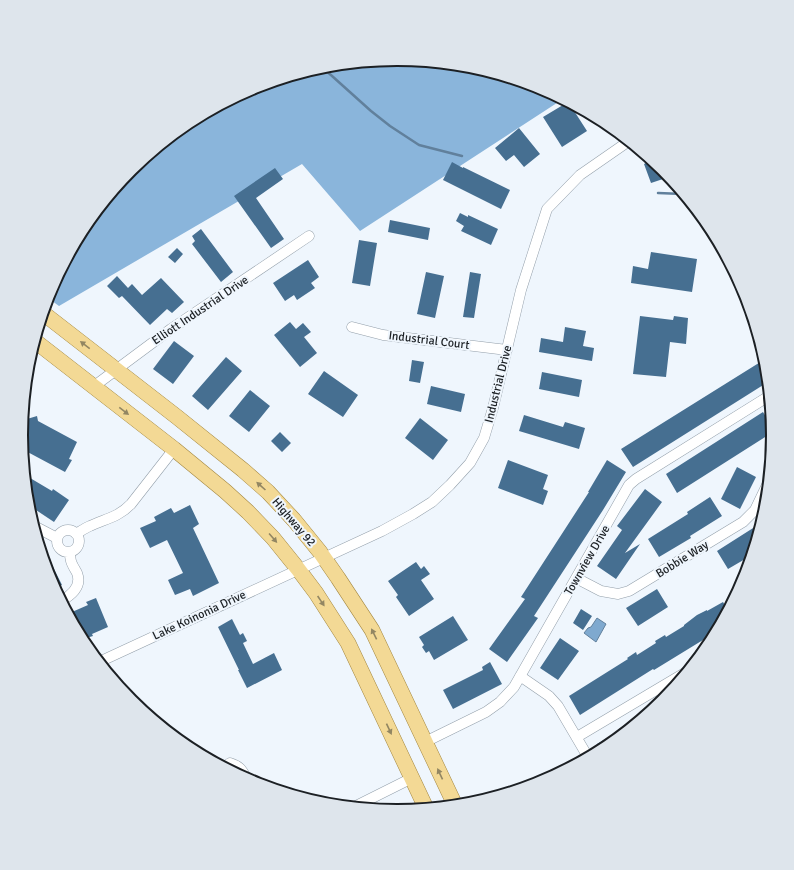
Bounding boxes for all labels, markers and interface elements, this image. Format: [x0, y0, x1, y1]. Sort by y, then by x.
street label: Elliott Industrial Drive [149, 272, 252, 348]
street label: Industrial Court [388, 328, 470, 353]
one-way arrow [79, 341, 90, 350]
street label: Industrial Drive [482, 344, 515, 424]
one-way arrow [118, 406, 129, 415]
one-way arrow [256, 482, 265, 491]
street label: Highway 92 [268, 495, 319, 550]
street label: Townview Drive [561, 522, 614, 598]
one-way arrow [268, 533, 277, 543]
street label: Bobbie Way [653, 537, 712, 582]
street label: Lake Koinonia Drive [150, 587, 248, 644]
one-way arrow [317, 596, 325, 606]
one-way arrow [371, 629, 377, 640]
one-way arrow [386, 724, 392, 735]
one-way arrow [437, 768, 443, 779]

